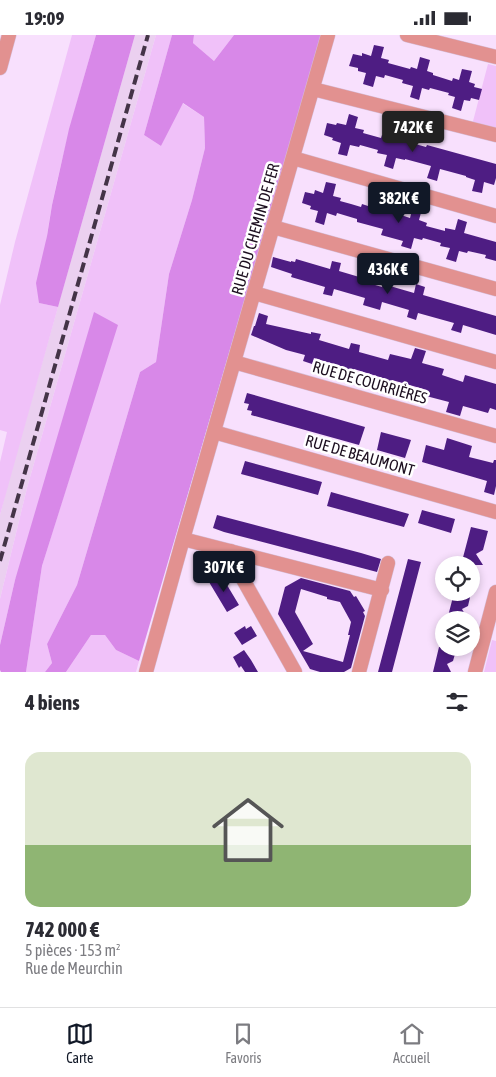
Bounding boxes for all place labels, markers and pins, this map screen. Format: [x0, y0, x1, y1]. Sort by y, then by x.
pin: 742K € [372, 111, 454, 153]
pin: 382K € [358, 181, 440, 224]
pin: 436K € [347, 253, 429, 295]
pin: 307K € [183, 551, 265, 593]

